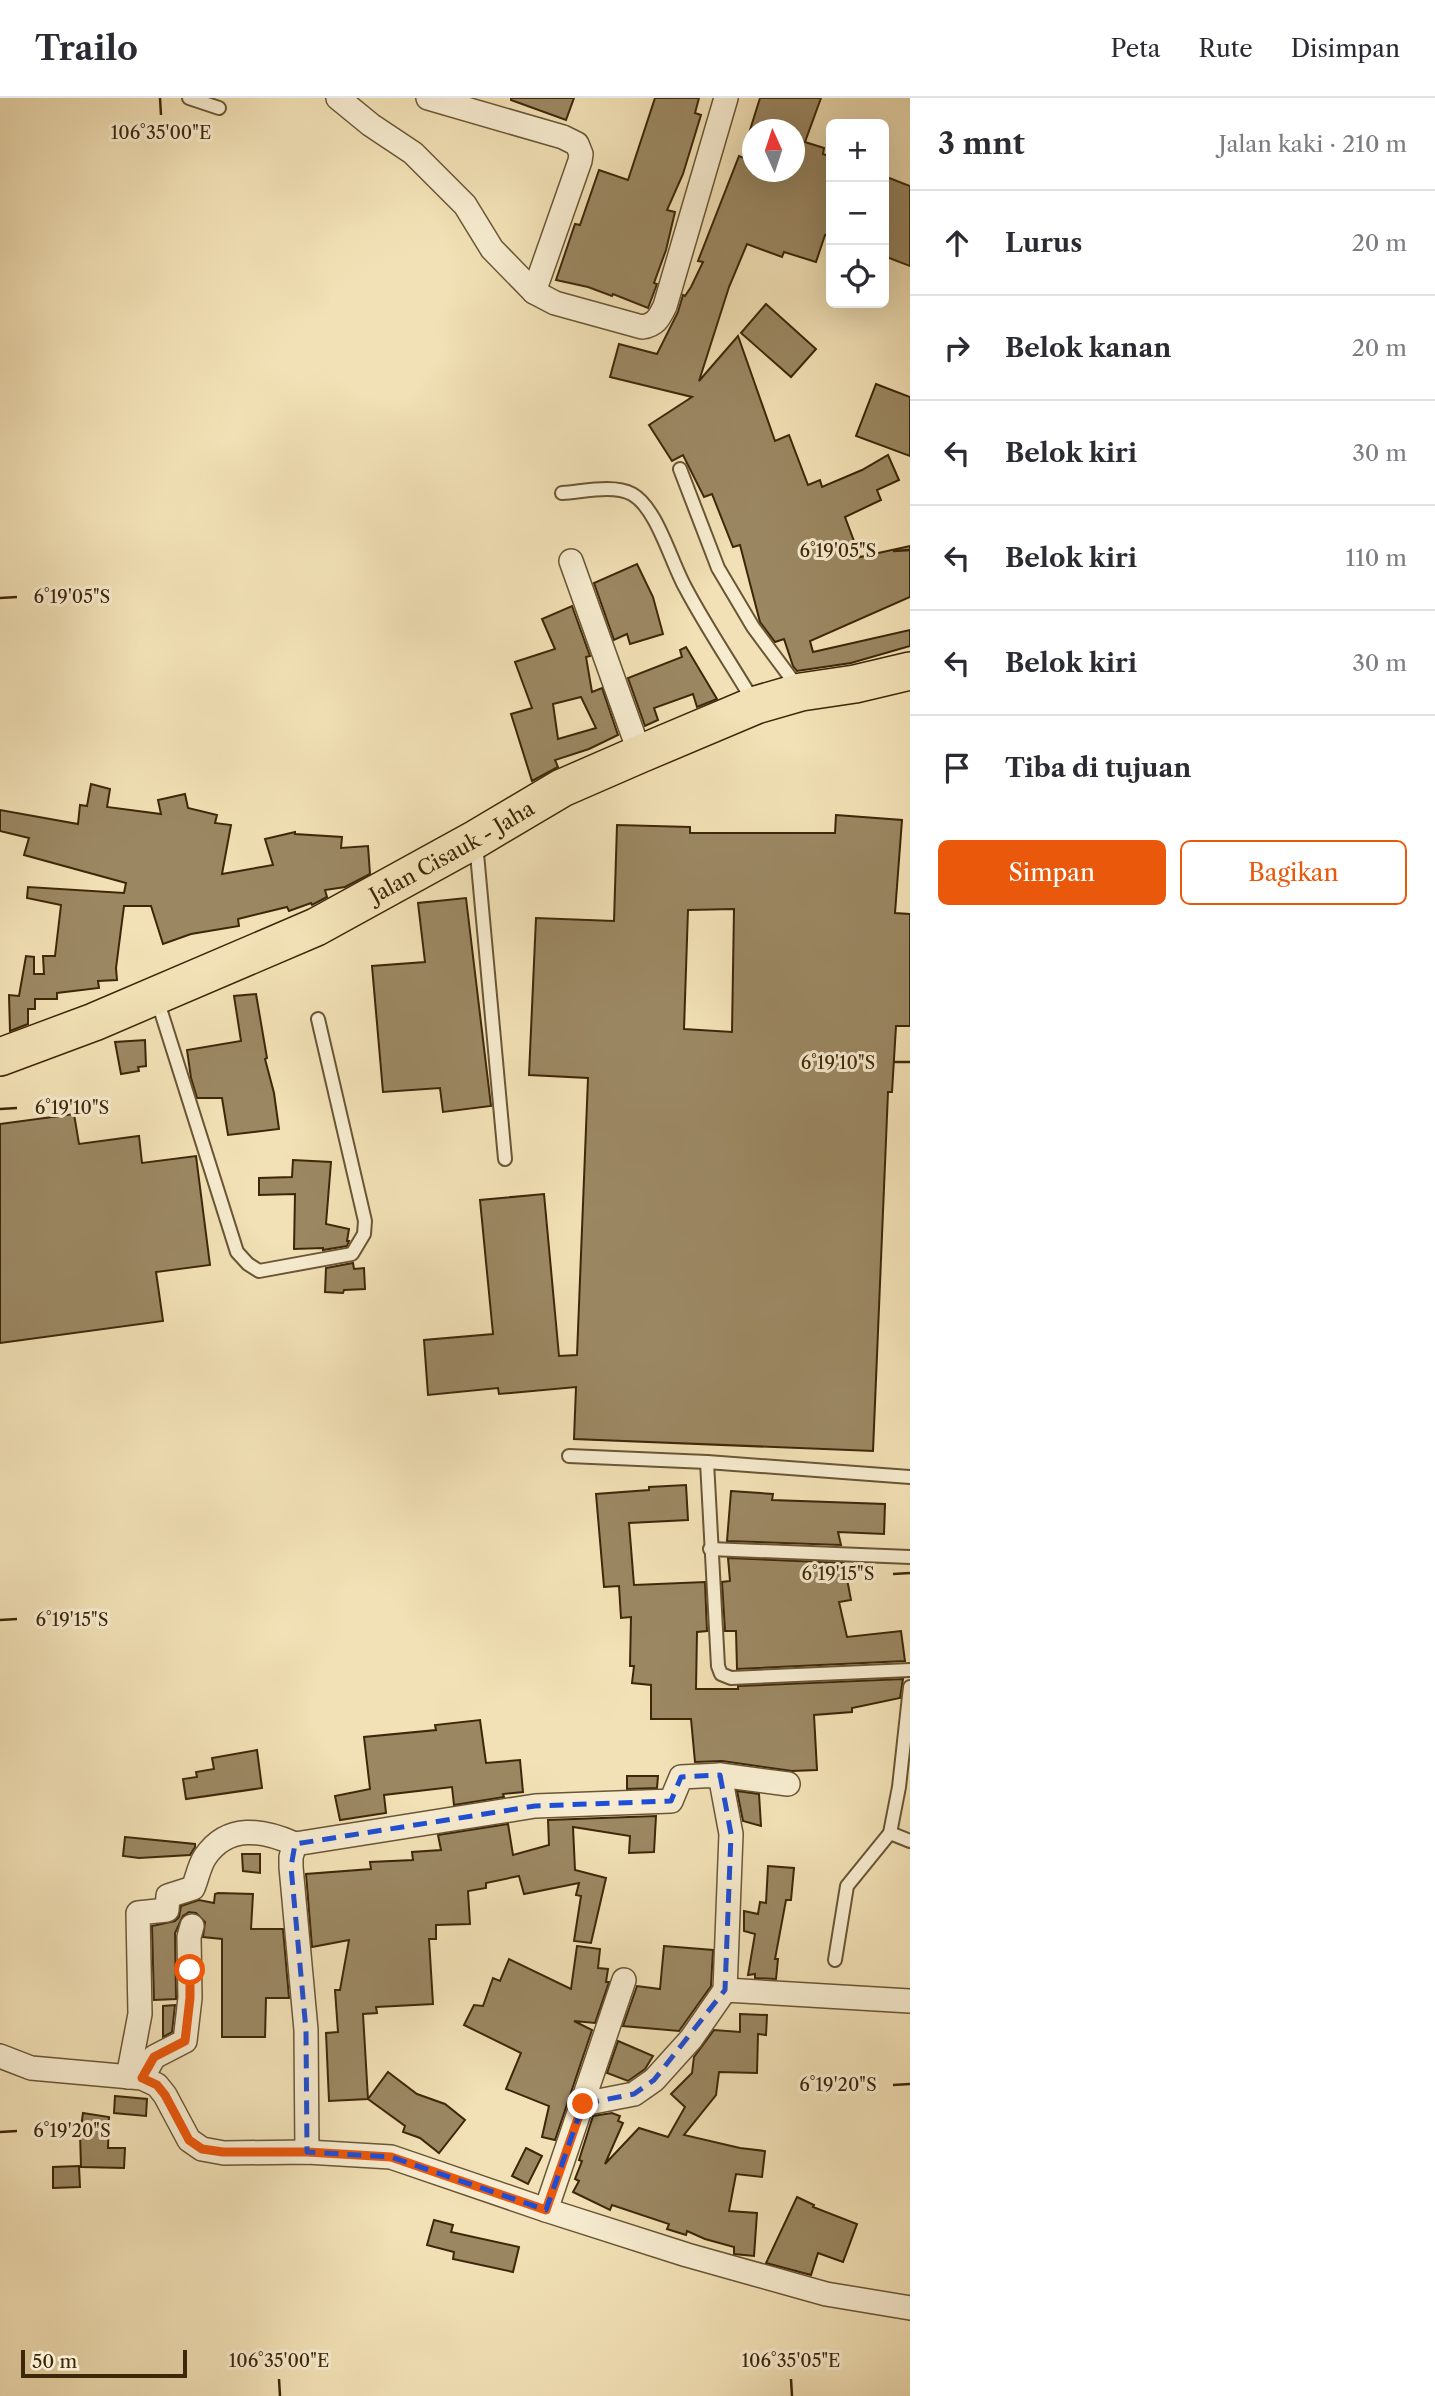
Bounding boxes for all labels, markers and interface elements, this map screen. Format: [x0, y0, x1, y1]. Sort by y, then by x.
text: Trailo [35, 28, 138, 69]
text: Peta [1111, 34, 1160, 63]
text: Rute [1198, 34, 1253, 63]
text: Disimpan [1291, 34, 1400, 63]
north arrow [742, 119, 805, 182]
map controls [826, 119, 889, 308]
button: + [826, 119, 889, 182]
text: 106°35'00"E [111, 122, 211, 144]
text: 3 mnt [938, 125, 1025, 162]
text: Jalan kaki · 210 m [1219, 130, 1407, 158]
button: − [826, 182, 889, 245]
icon: ahead [938, 224, 976, 262]
text: Lurus [1005, 227, 1082, 259]
text: 20 m [1352, 229, 1407, 257]
button: locate [826, 245, 889, 308]
icon: right [938, 329, 976, 367]
text: Belok kanan [1005, 332, 1171, 364]
text: 20 m [1352, 334, 1407, 362]
icon: left [938, 434, 976, 472]
text: Belok kiri [1005, 437, 1137, 469]
text: 30 m [1352, 439, 1407, 467]
icon: left [938, 539, 976, 577]
text: 6°19'05"S [800, 540, 876, 562]
text: Belok kiri [1005, 542, 1137, 574]
text: 110 m [1346, 544, 1407, 572]
text: 6°19'05"S [34, 586, 110, 608]
icon: left [938, 644, 976, 682]
text: Belok kiri [1005, 647, 1137, 679]
text: 30 m [1352, 649, 1407, 677]
icon: arrive [938, 749, 976, 787]
text: Tiba di tujuan [1005, 752, 1191, 784]
street label: Jalan Cisauk - Jaha [362, 795, 539, 909]
button: Simpan [938, 840, 1166, 905]
button: Bagikan [1180, 840, 1407, 905]
text: 6°19'10"S [801, 1052, 875, 1074]
text: 6°19'10"S [35, 1097, 109, 1119]
text: 6°19'15"S [802, 1563, 874, 1585]
text: 6°19'15"S [36, 1609, 108, 1631]
route start [174, 1954, 205, 1985]
text: 6°19'20"S [799, 2074, 877, 2096]
route end [567, 2088, 598, 2119]
text: 6°19'20"S [33, 2120, 111, 2142]
scale bar [21, 2347, 187, 2379]
text: 50 m [32, 2350, 77, 2373]
text: 106°35'00"E [229, 2350, 329, 2372]
text: 106°35'05"E [742, 2350, 840, 2372]

